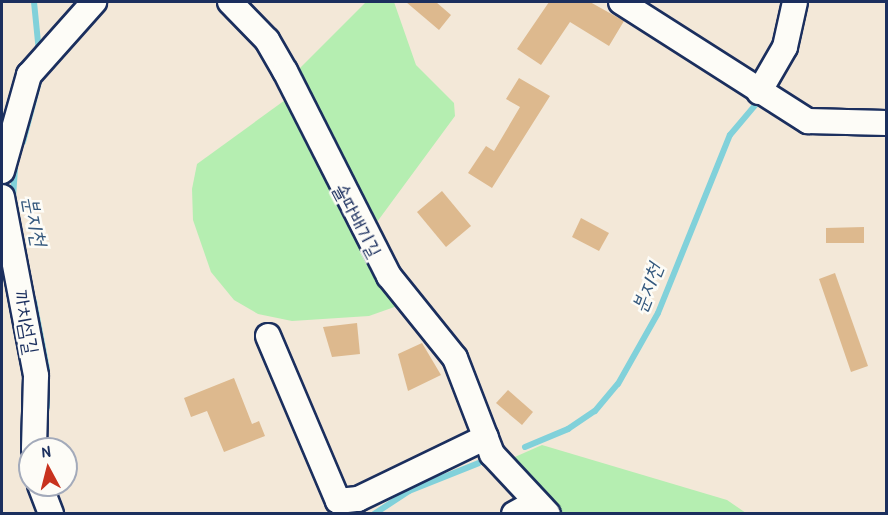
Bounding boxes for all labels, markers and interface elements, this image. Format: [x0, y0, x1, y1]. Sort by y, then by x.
street label: 솔따배기길 [329, 179, 387, 261]
water label: 분지천 [18, 194, 52, 248]
water label: 분지천 [626, 260, 668, 316]
street label: 까치섬길 [10, 288, 44, 356]
north arrow [18, 437, 78, 497]
text: N [40, 440, 52, 463]

